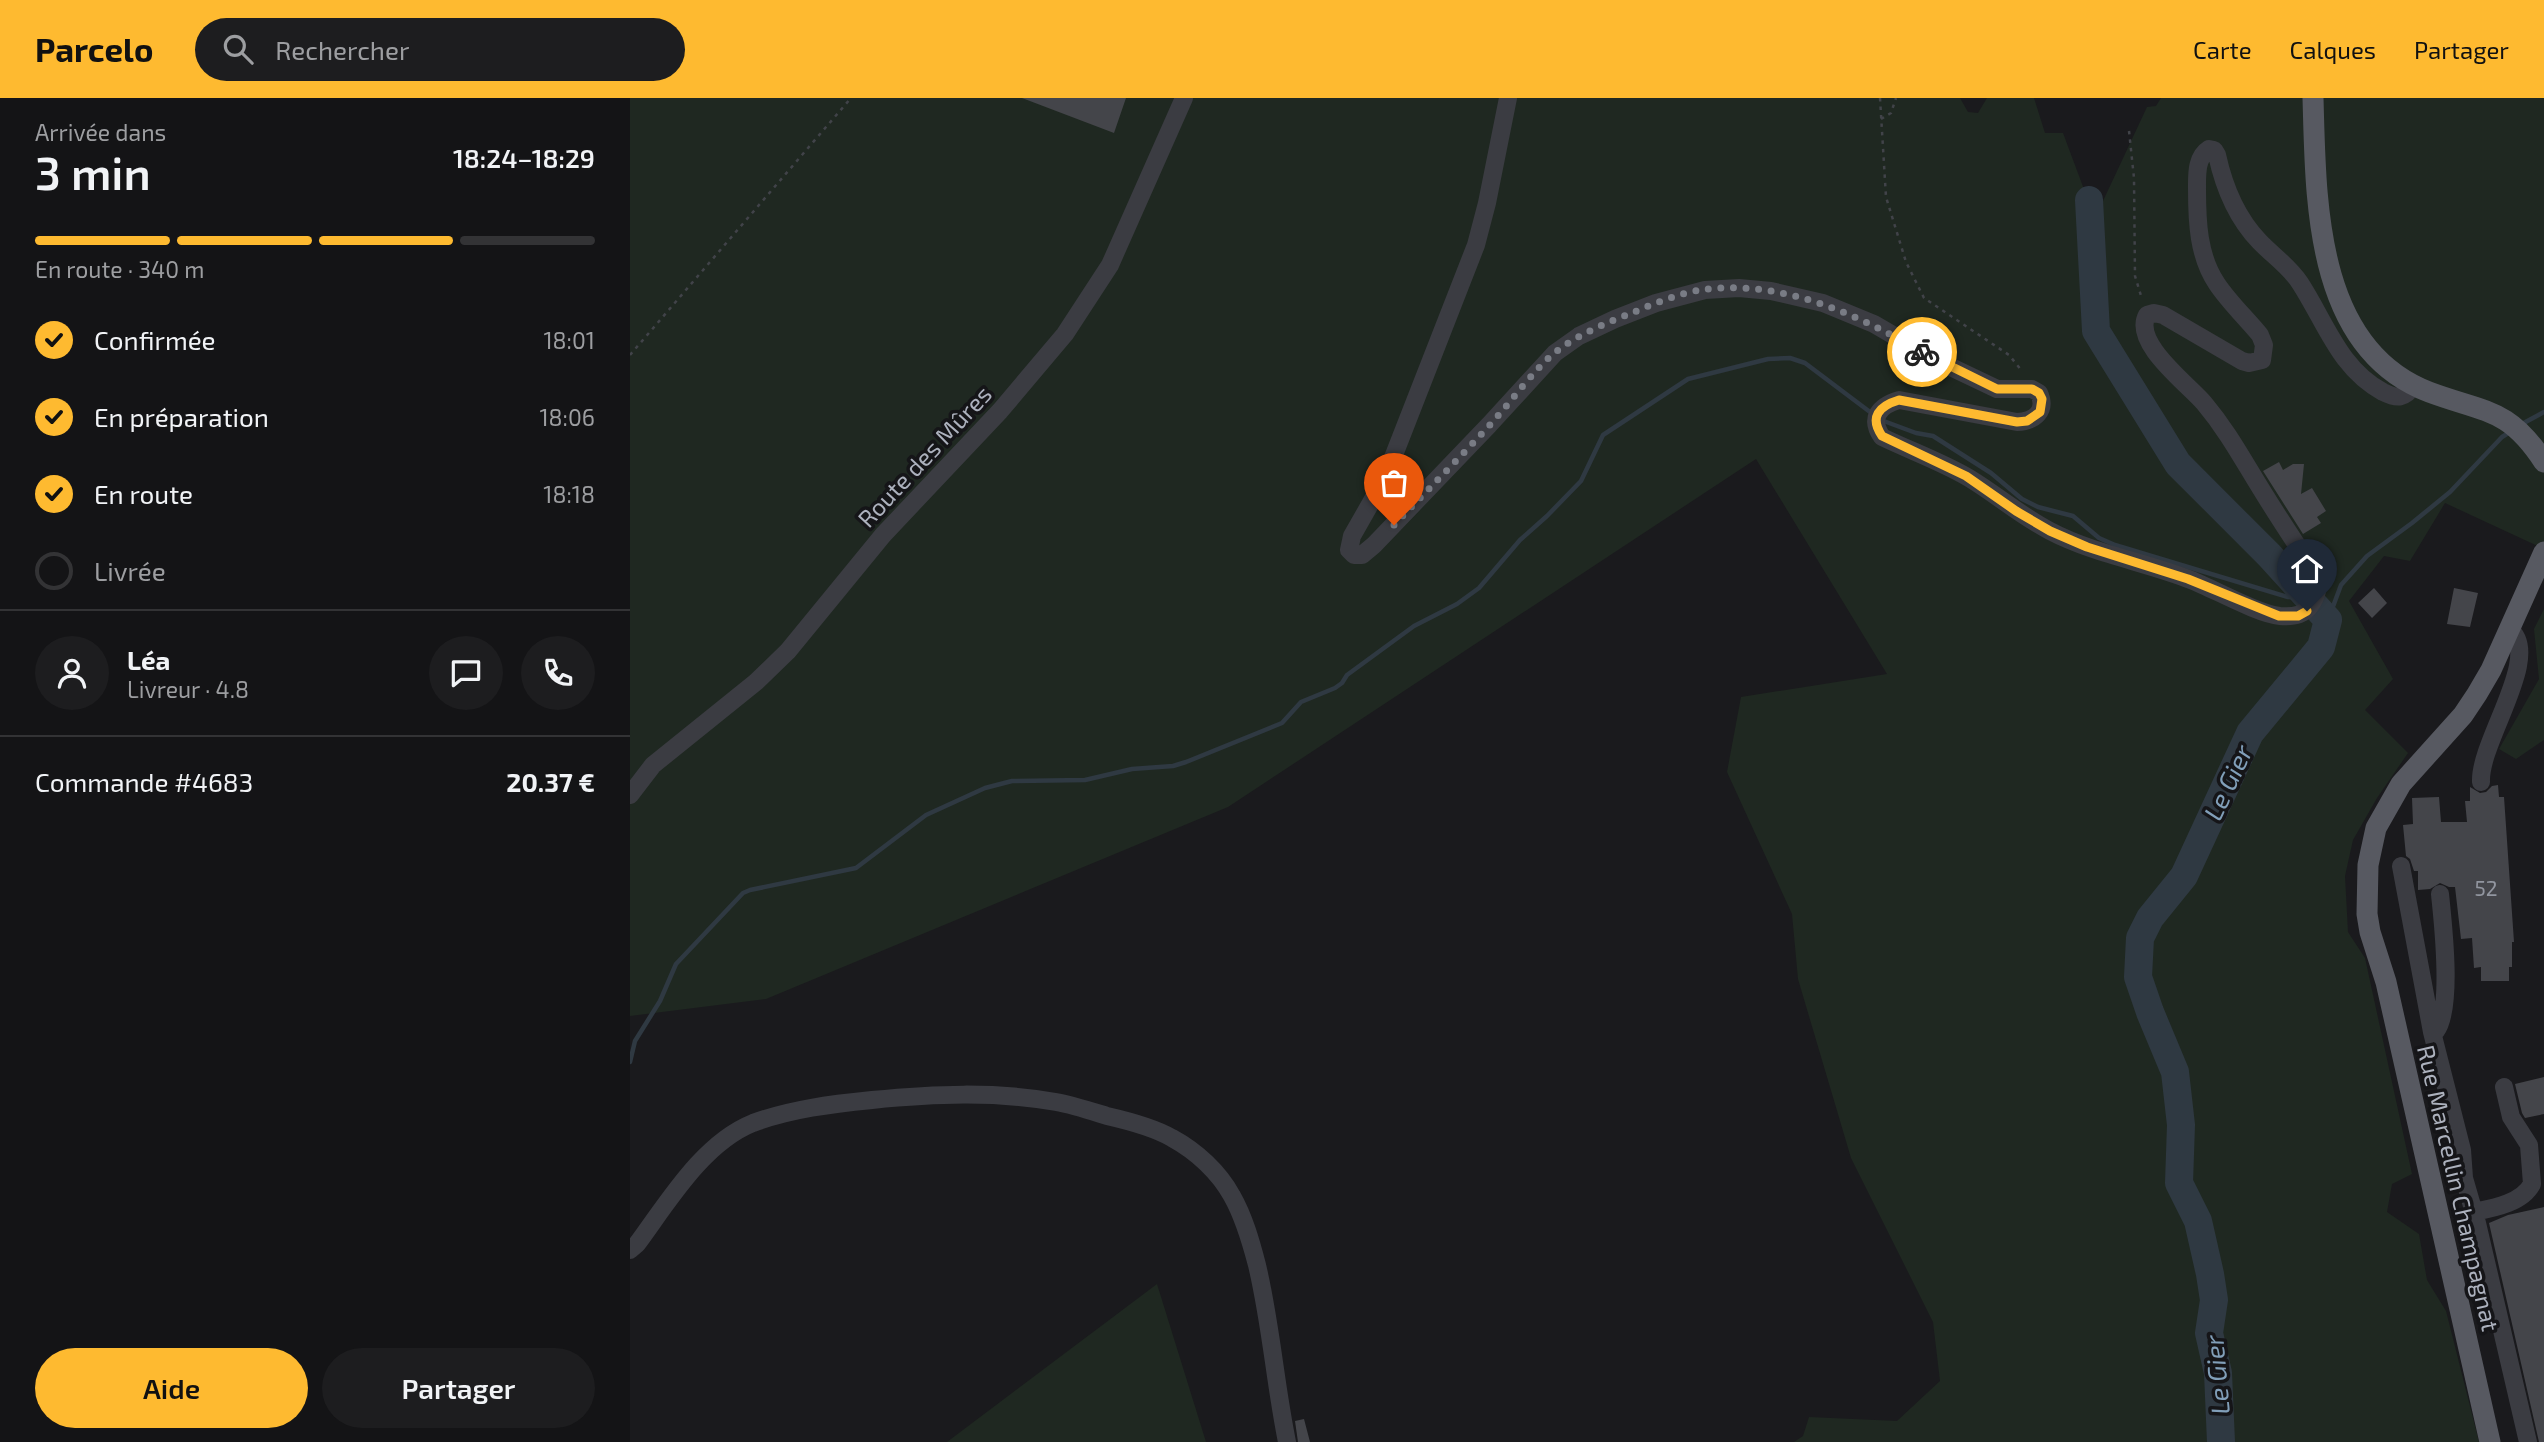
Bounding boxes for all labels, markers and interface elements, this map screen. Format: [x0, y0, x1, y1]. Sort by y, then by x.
search box [195, 18, 685, 81]
text: Parcelo [35, 29, 153, 69]
icon: search [219, 30, 257, 68]
text: Rechercher [275, 34, 409, 65]
text: Carte [2193, 35, 2252, 64]
text: Calques [2290, 35, 2376, 64]
text: Partager [2414, 35, 2509, 64]
text: Arrivée dans [35, 118, 166, 146]
text: 18:24–18:29 [453, 142, 595, 173]
text: 3 min [35, 144, 151, 199]
text: En route · 340 m [35, 255, 204, 283]
courier [1887, 317, 1957, 387]
icon: check [35, 321, 73, 359]
text: Confirmée [94, 324, 216, 355]
text: 18:01 [543, 326, 595, 354]
icon: bike [1903, 333, 1941, 371]
street label: Route des Mûres [851, 379, 997, 533]
icon: check [35, 398, 73, 436]
text: En préparation [94, 401, 269, 432]
text: 18:06 [539, 403, 595, 431]
pin [1364, 453, 1424, 525]
icon: bag [1375, 464, 1413, 502]
icon: check [35, 475, 73, 513]
text: En route [94, 478, 193, 509]
text: 18:18 [543, 480, 595, 508]
pin [2277, 539, 2337, 611]
icon: home [2288, 550, 2326, 588]
text: Livrée [94, 555, 166, 586]
button: person [35, 636, 109, 710]
button: chat [429, 636, 503, 710]
button: phone [521, 636, 595, 710]
text: Léa [127, 644, 170, 675]
text: Livreur · 4.8 [127, 675, 249, 703]
water label: Le Gier [2196, 739, 2258, 825]
text: Commande #4683 [35, 766, 253, 797]
text: 20.37 € [506, 766, 595, 797]
house number: 52 [2474, 875, 2498, 900]
street label: Rue Marcellin Champagnat [2412, 1042, 2506, 1334]
water label: Le Gier [2197, 1333, 2235, 1416]
button: Aide [35, 1348, 308, 1428]
button: Partager [322, 1348, 595, 1428]

